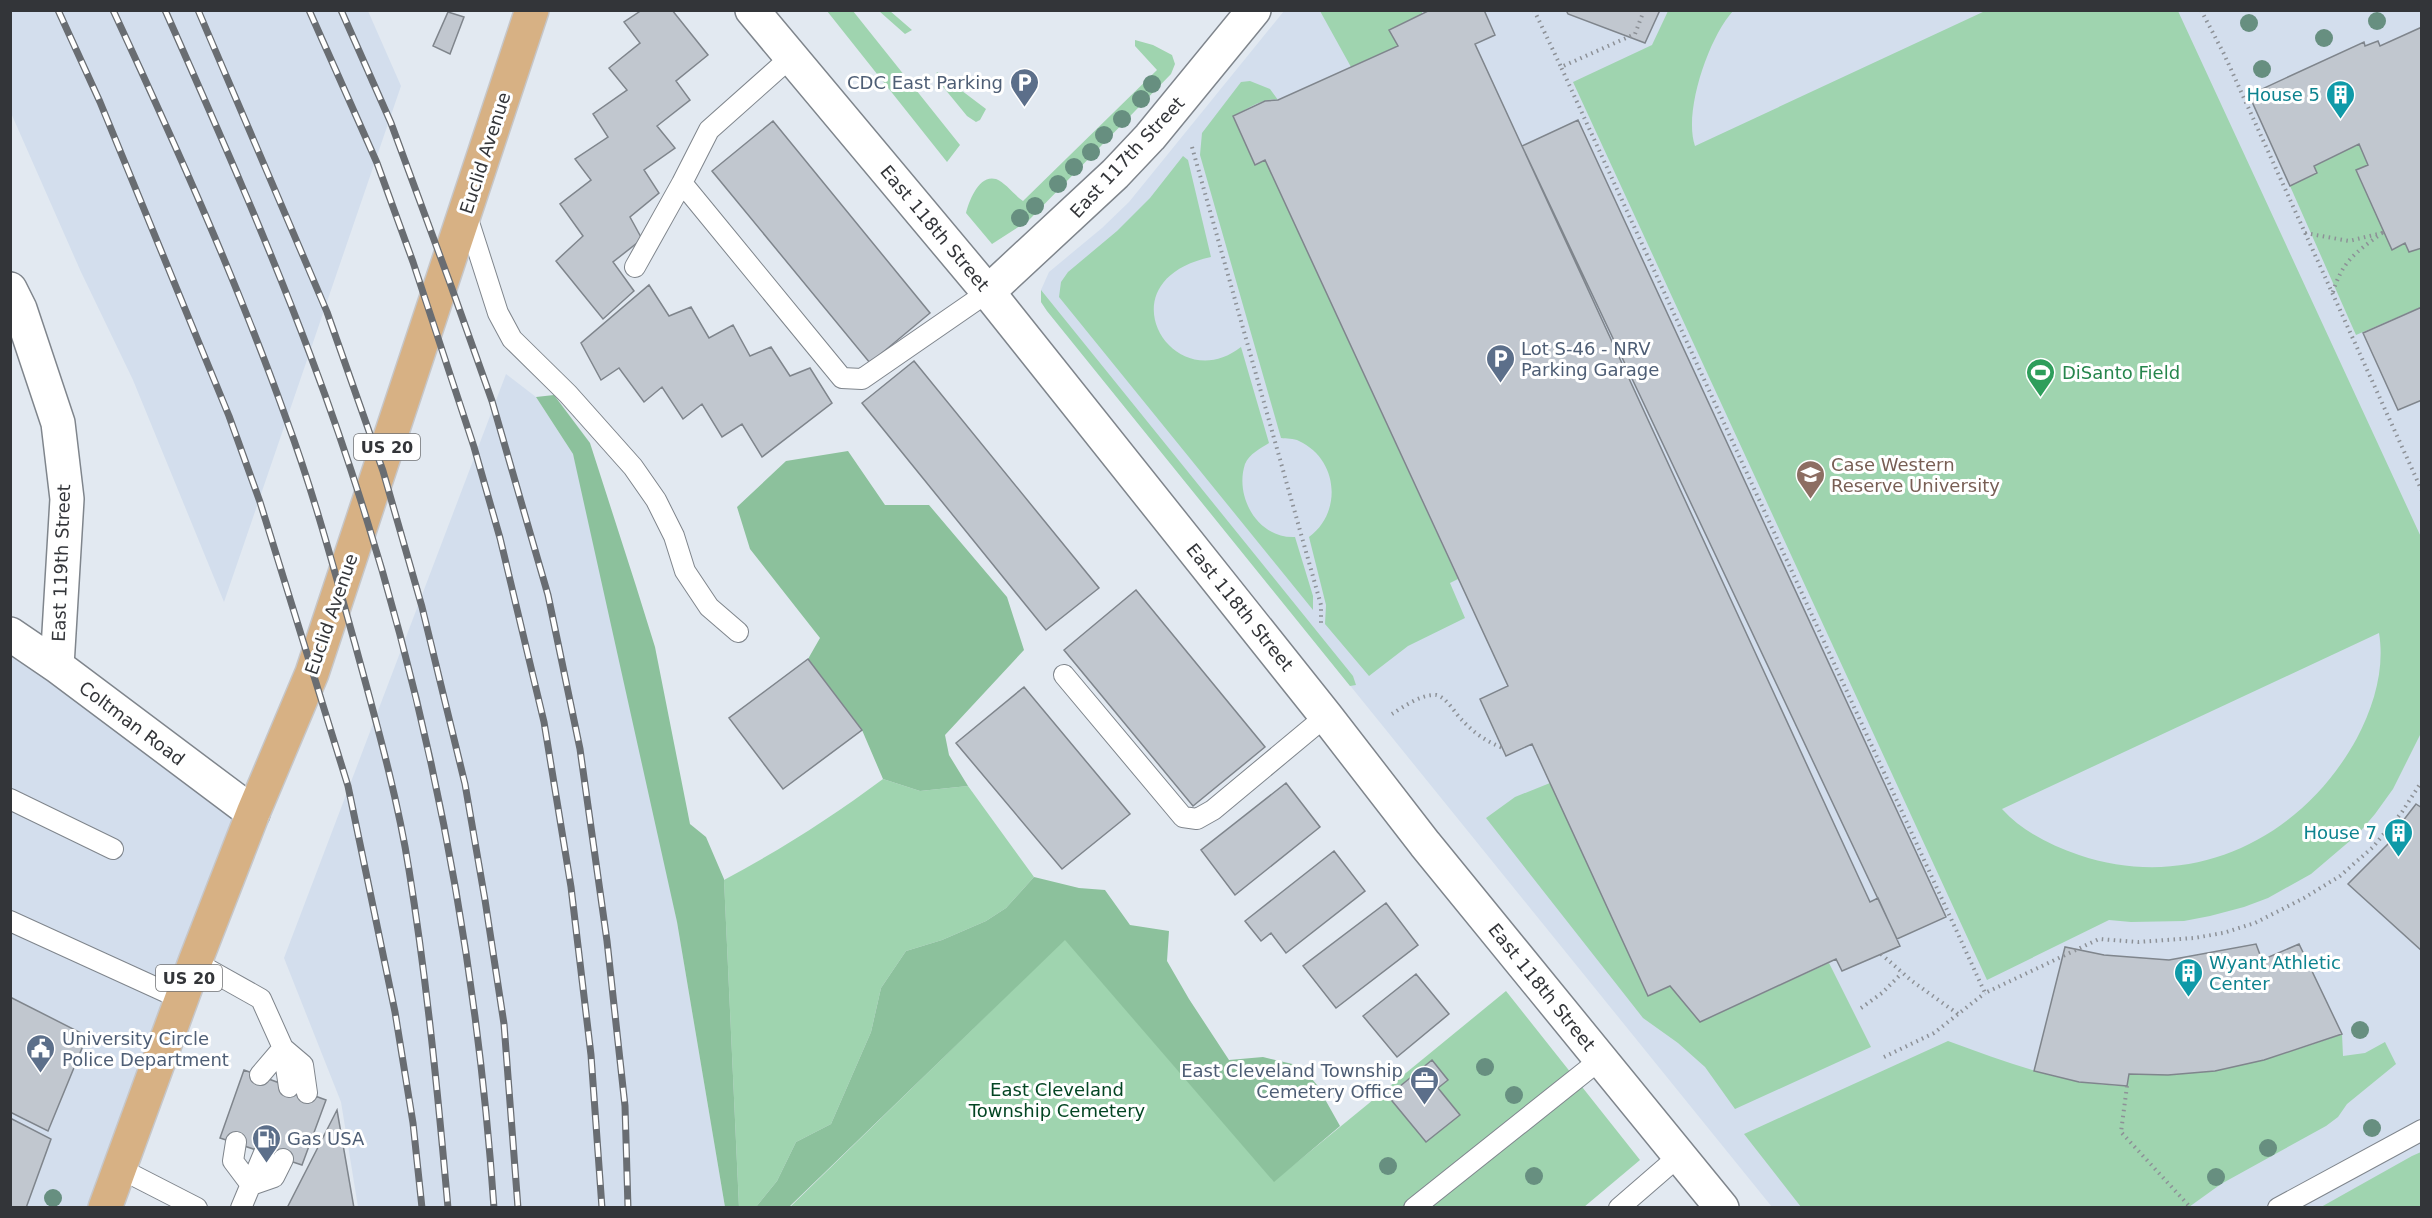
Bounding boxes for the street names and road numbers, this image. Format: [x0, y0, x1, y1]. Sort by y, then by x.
street label: Euclid Avenue [455, 90, 515, 216]
street label: East 117th Street [1066, 92, 1188, 222]
street label: East 118th Street [876, 161, 994, 295]
road number: US 20 [354, 434, 420, 460]
street label: East 119th Street [48, 484, 74, 642]
street label: East 118th Street [1182, 539, 1298, 675]
street label: Euclid Avenue [300, 551, 362, 677]
street label: Coltman Road [75, 677, 189, 769]
street label: East 118th Street [1484, 919, 1600, 1055]
road number: US 20 [156, 965, 222, 991]

